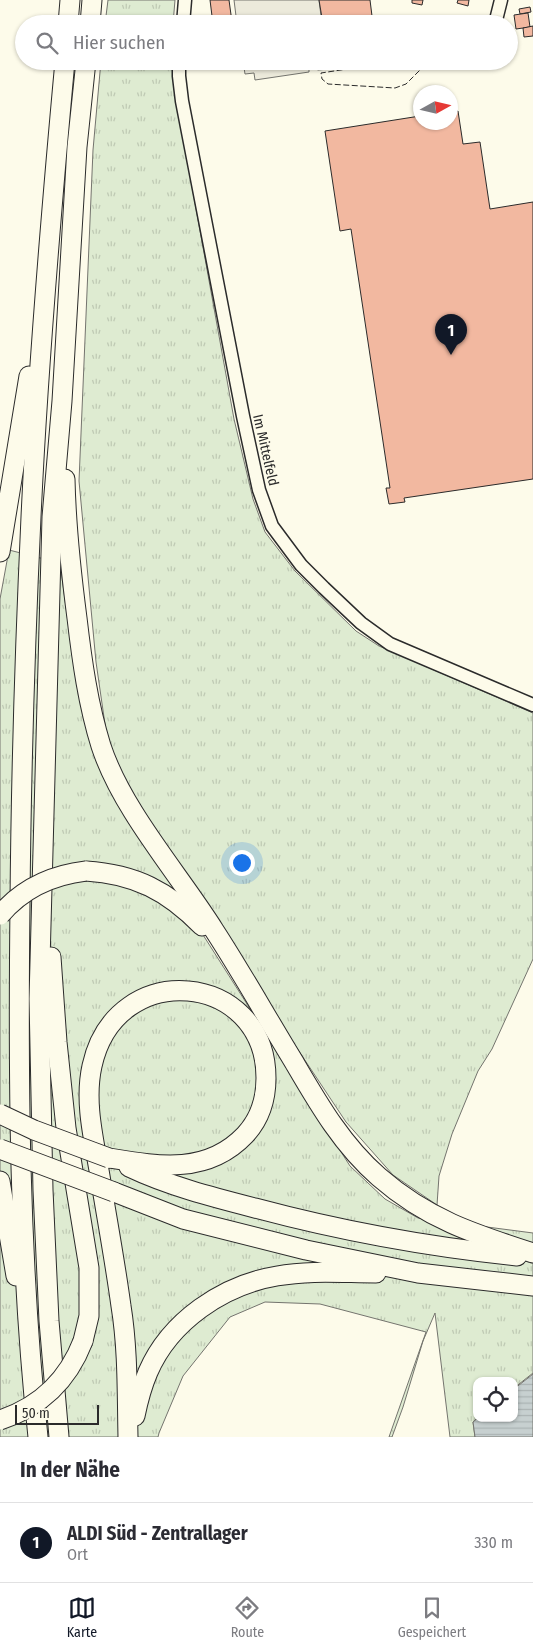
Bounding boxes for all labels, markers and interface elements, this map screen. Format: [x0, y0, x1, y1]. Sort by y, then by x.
search box [15, 15, 518, 70]
icon: search [33, 29, 61, 57]
text: Hier suchen [73, 31, 165, 54]
north arrow [413, 85, 458, 130]
pin: 1 [435, 314, 467, 355]
street label: Im Mittelfeld [249, 413, 282, 488]
your location [229, 850, 255, 876]
map controls [473, 1377, 518, 1422]
button: locate [473, 1377, 518, 1422]
scale bar [15, 1402, 99, 1425]
text: 50 m [22, 1405, 50, 1422]
text: In der Nähe [20, 1457, 120, 1483]
text: ALDI Süd - Zentrallager [67, 1522, 248, 1545]
text: 1 [33, 1533, 39, 1552]
text: 330 m [474, 1533, 513, 1552]
text: Ort [67, 1545, 88, 1564]
tab: Karte [67, 1594, 97, 1641]
tab: Route [231, 1594, 264, 1641]
tab: Gespeichert [398, 1594, 466, 1641]

